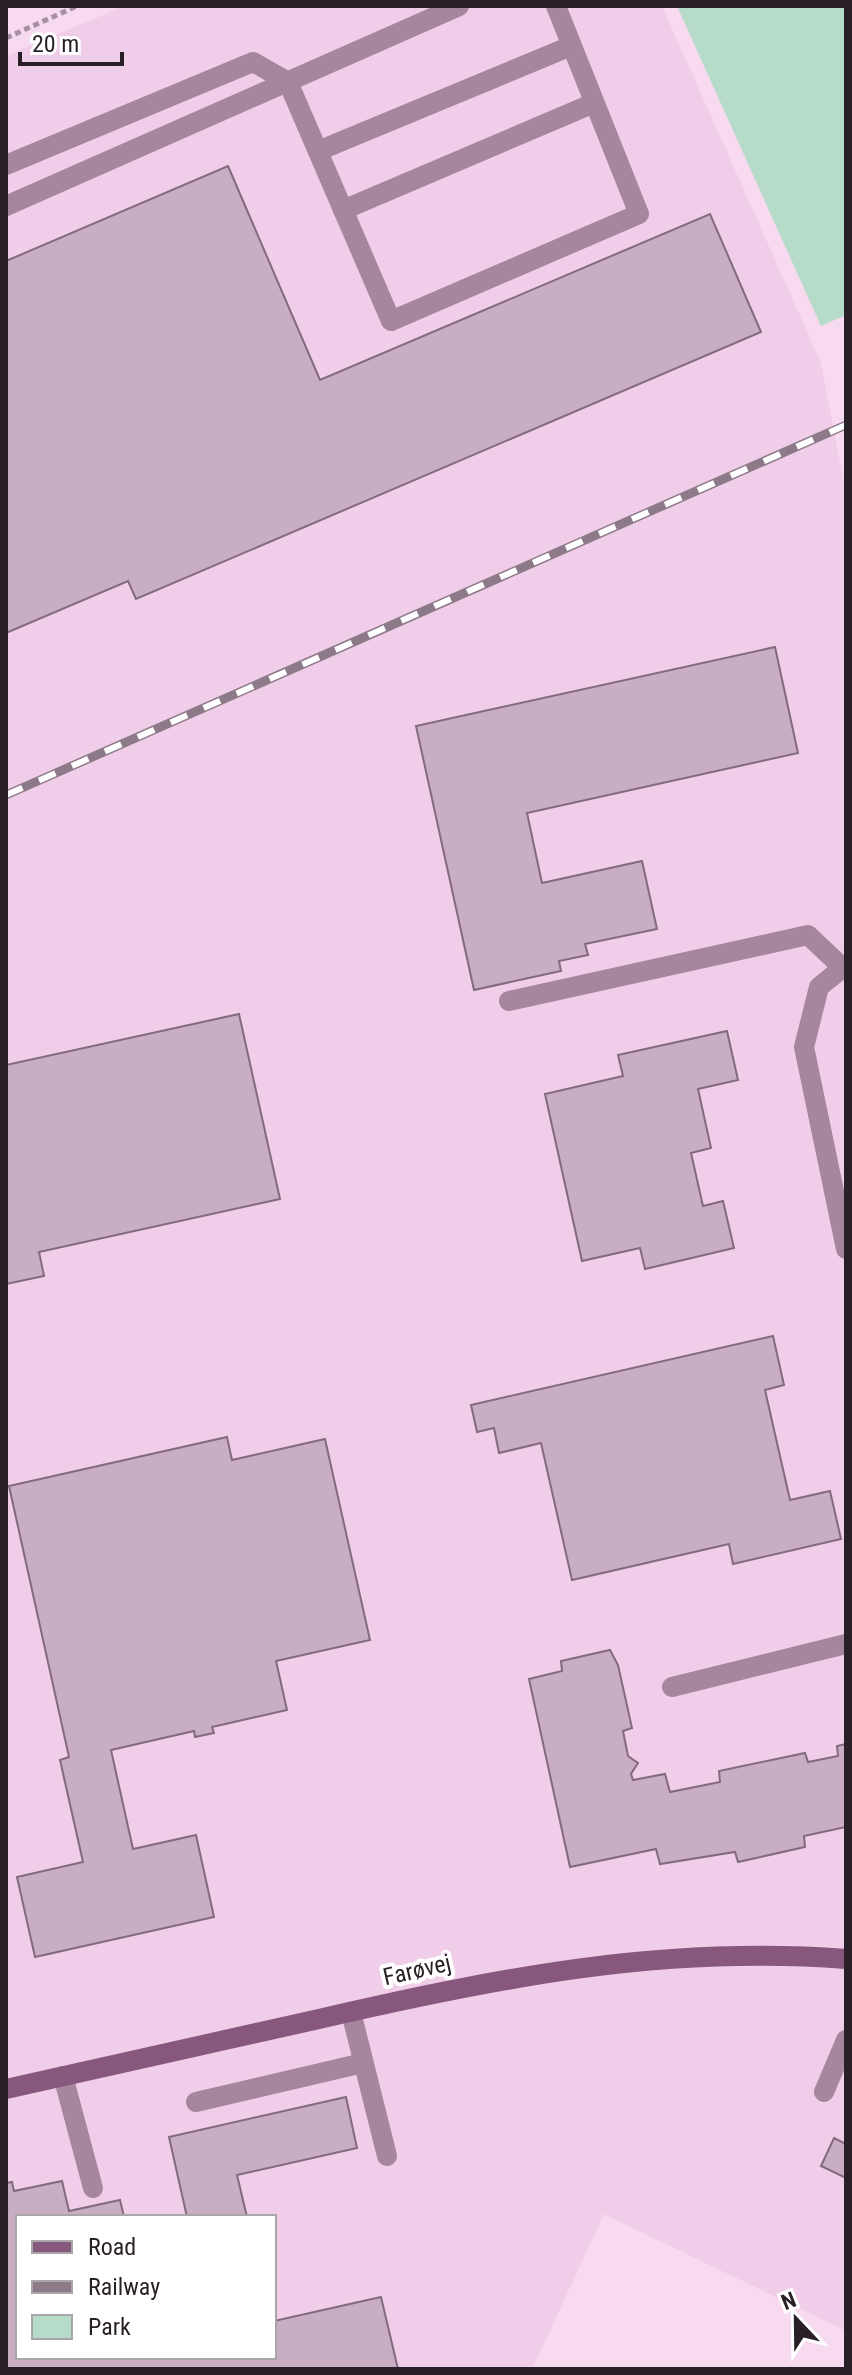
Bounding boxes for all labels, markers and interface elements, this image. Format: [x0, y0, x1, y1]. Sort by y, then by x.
scale bar [20, 16, 122, 66]
text: 20 m [32, 30, 79, 58]
street label: Farøvej [380, 1949, 454, 1991]
legend [16, 2215, 276, 2359]
text: Road [88, 2233, 136, 2261]
text: Railway [88, 2273, 160, 2301]
north arrow [756, 2279, 836, 2359]
text: N [778, 2287, 800, 2315]
text: Park [88, 2313, 131, 2341]

